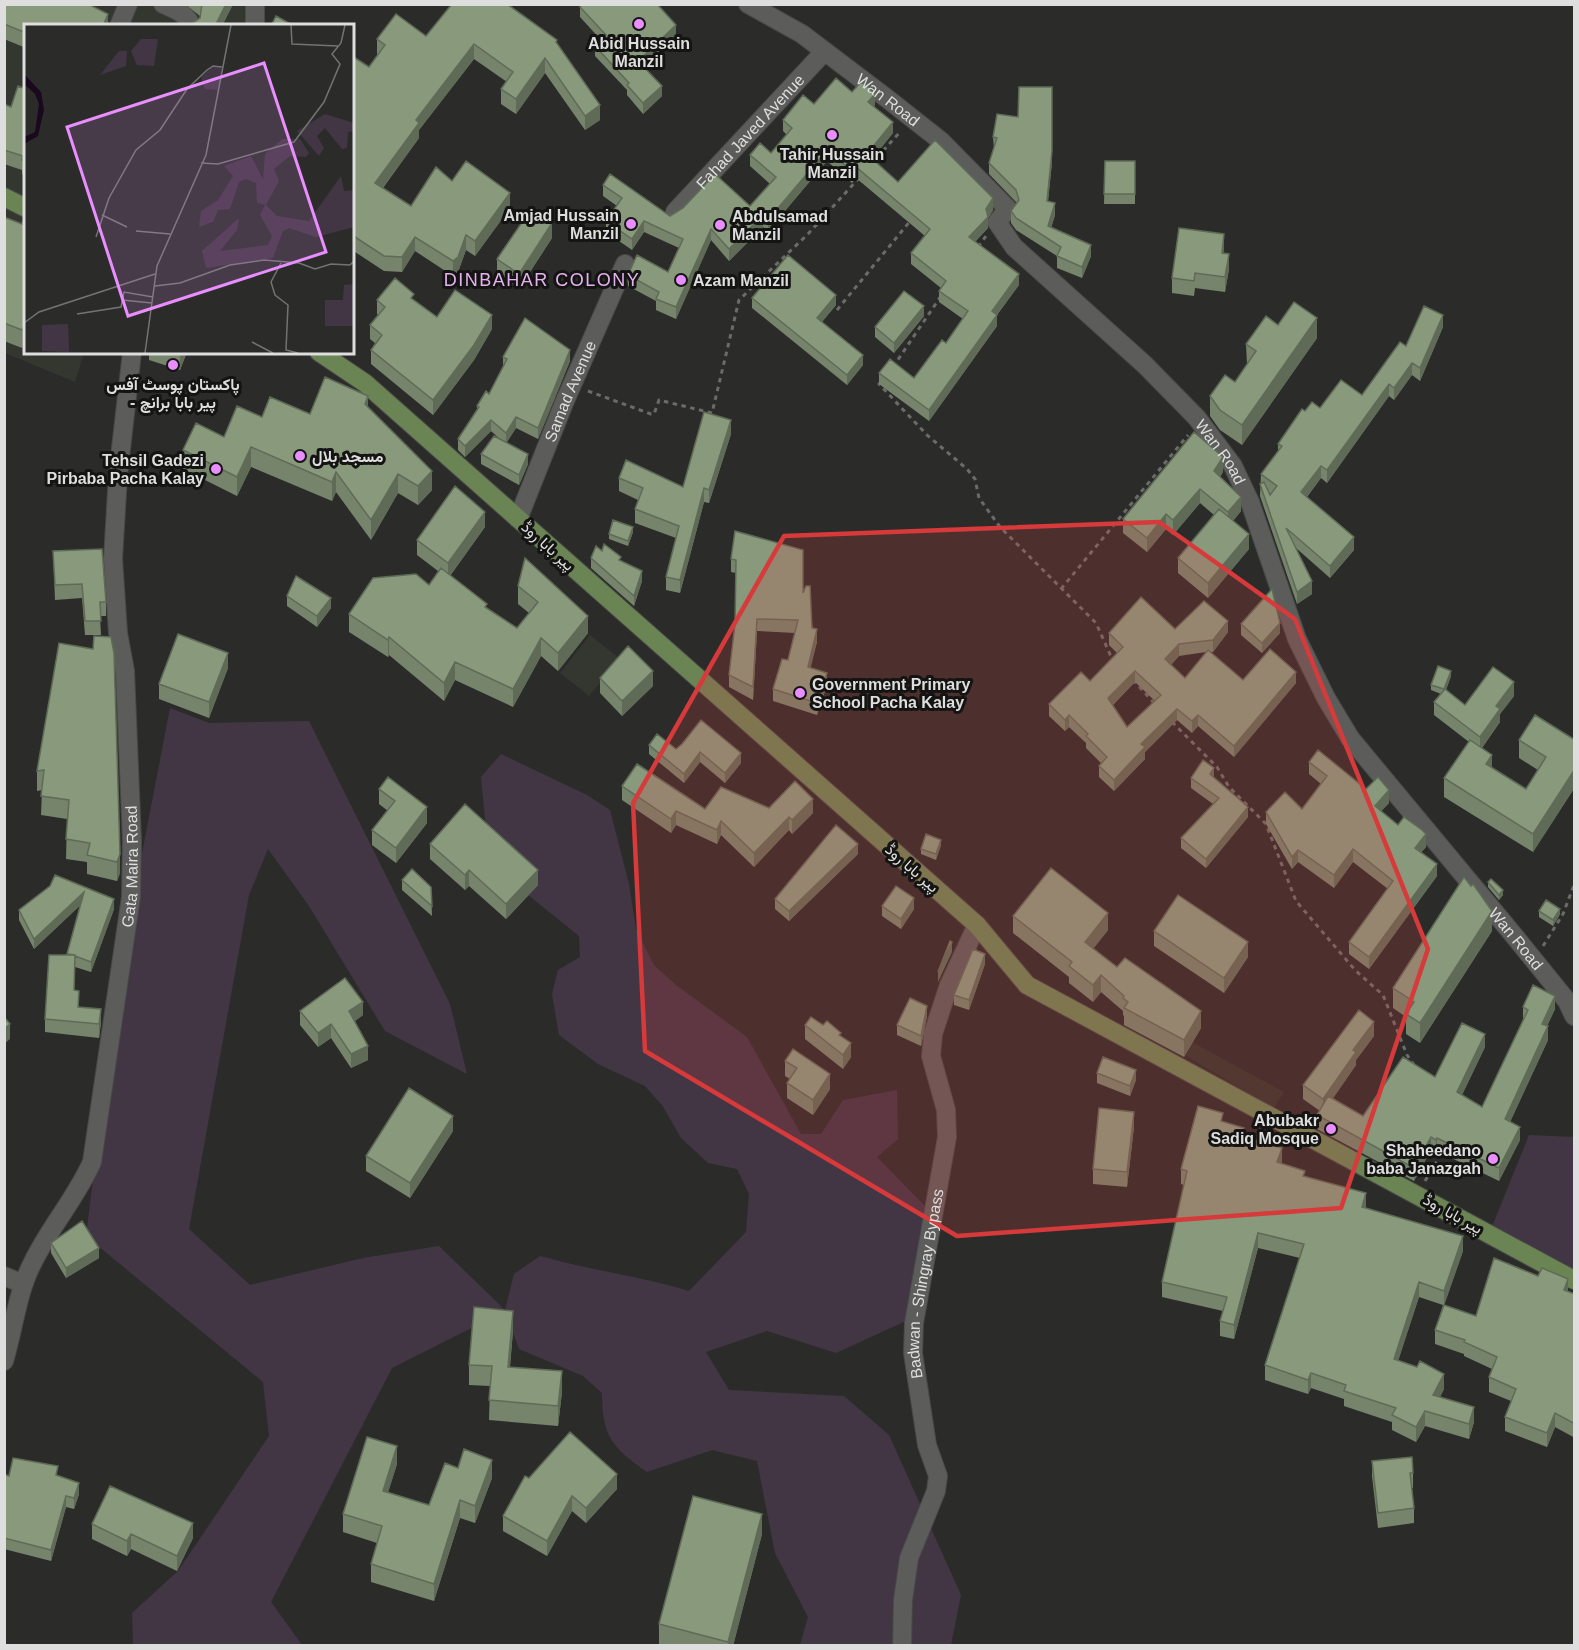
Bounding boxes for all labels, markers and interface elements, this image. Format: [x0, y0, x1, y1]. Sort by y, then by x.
marker: Abid Hussain Manzil [632, 17, 646, 31]
inset map [24, 24, 354, 354]
place label: Abid Hussain Manzil [588, 35, 690, 70]
street label: Wan Road [853, 70, 923, 129]
street label: Fahad Javed Avenue [693, 71, 807, 192]
marker: Tahir Hussain Manzil [825, 128, 839, 142]
place label: Tahir Hussain Manzil [780, 146, 884, 181]
place label: Amjad Hussain Manzil [503, 207, 619, 242]
place label: Abdulsamad Manzil [732, 208, 828, 243]
marker: Amjad Hussain Manzil [624, 217, 638, 231]
marker: Abdulsamad Manzil [713, 218, 727, 232]
district label: DINBAHAR COLONY [444, 270, 640, 290]
place label: Azam Manzil [693, 272, 789, 289]
marker: Azam Manzil [674, 273, 688, 287]
street label: Samad Avenue [541, 338, 599, 444]
marker: پاکستان پوسٹ آفس - پیر بابا برانچ [166, 358, 180, 372]
place label: پاکستان پوسٹ آفس - پیر بابا برانچ [106, 376, 240, 414]
street label: Wan Road [1193, 416, 1249, 487]
place label: مسجد بلال [312, 448, 384, 466]
marker: مسجد بلال [293, 449, 307, 463]
place label: Tehsil Gadezi Pirbaba Pacha Kalay [47, 452, 204, 487]
marker: Tehsil Gadezi Pirbaba Pacha Kalay [209, 462, 223, 476]
street label: پیر بابا روڈ [516, 518, 578, 576]
place label: Government Primary School Pacha Kalay [812, 676, 970, 711]
marker: Government Primary School Pacha Kalay [793, 686, 807, 700]
street label: Gata Maira Road [118, 805, 141, 928]
street label: پیر بابا روڈ [880, 840, 942, 898]
street label: Wan Road [1486, 904, 1547, 973]
place label: Abubakr Sadiq Mosque [1211, 1112, 1319, 1147]
marker: Abubakr Sadiq Mosque [1324, 1122, 1338, 1136]
place label: Shaheedano baba Janazgah [1366, 1142, 1481, 1177]
marker: Shaheedano baba Janazgah [1486, 1152, 1500, 1166]
street label: Badwan - Shingray Bypass [904, 1187, 946, 1380]
street label: پیر بابا روڈ [1419, 1191, 1485, 1240]

